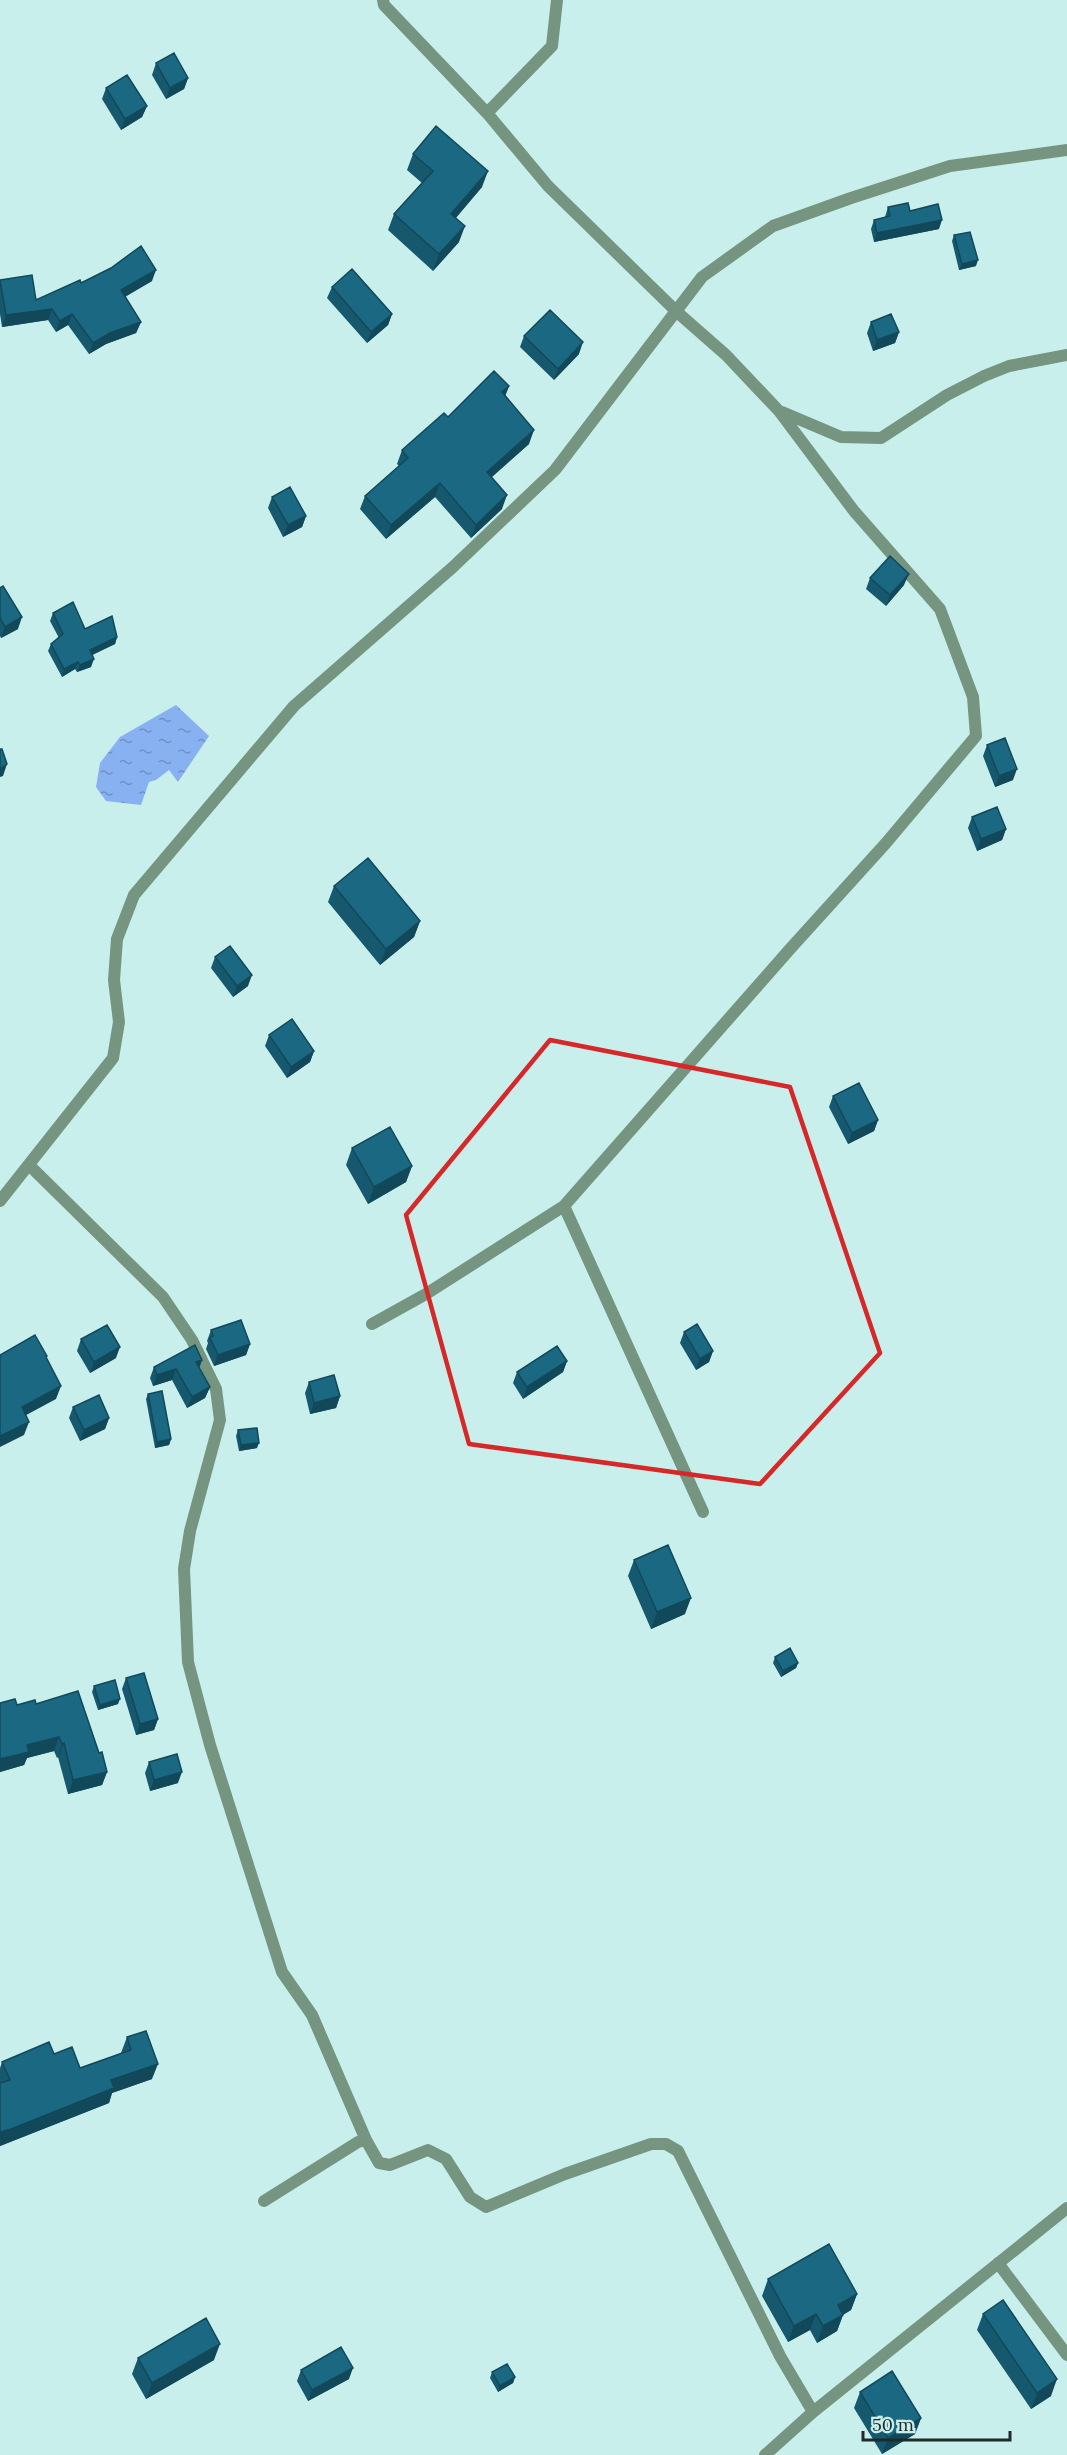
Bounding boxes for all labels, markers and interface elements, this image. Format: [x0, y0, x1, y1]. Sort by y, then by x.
scale bar [863, 2404, 1010, 2442]
text: 50 m [872, 2413, 914, 2436]

